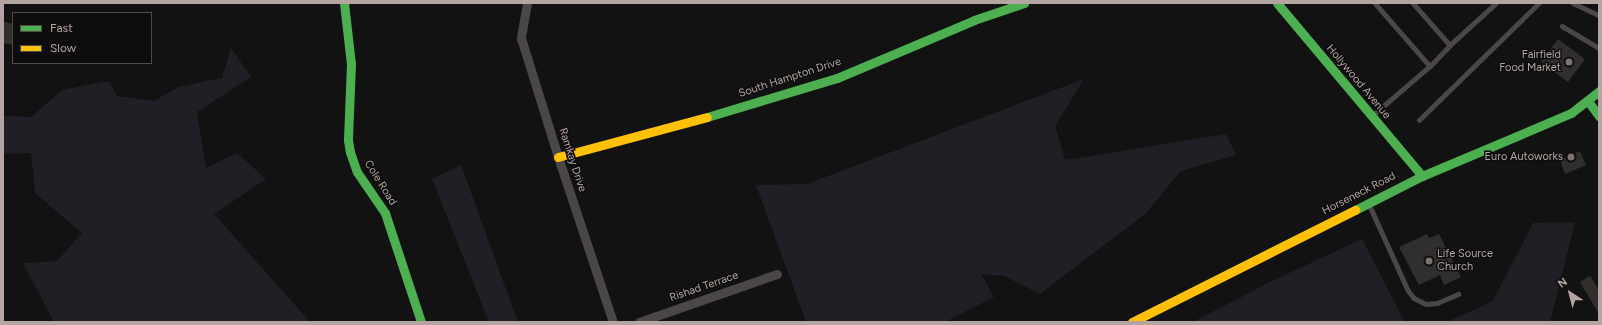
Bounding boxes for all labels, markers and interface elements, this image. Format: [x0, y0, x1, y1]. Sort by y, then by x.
legend [12, 12, 152, 64]
text: Fast [50, 21, 73, 35]
text: Slow [50, 41, 76, 55]
street label: Hollywood Avenue [1323, 42, 1393, 122]
place label: Fairfield Food Market [1499, 49, 1561, 75]
street label: South Hampton Drive [737, 55, 843, 101]
marker: Fairfield Food Market [1564, 57, 1574, 67]
street label: Ramkay Drive [555, 126, 589, 194]
place label: Euro Autoworks [1485, 150, 1563, 164]
marker: Euro Autoworks [1566, 152, 1576, 162]
street label: Cole Road [361, 158, 399, 208]
street label: Horseneck Road [1320, 170, 1398, 218]
place label: Life Source Church [1437, 248, 1493, 274]
marker: Life Source Church [1424, 256, 1434, 266]
street label: Rishad Terrace [668, 269, 740, 305]
north arrow [1550, 273, 1590, 313]
text: N [1555, 275, 1570, 291]

